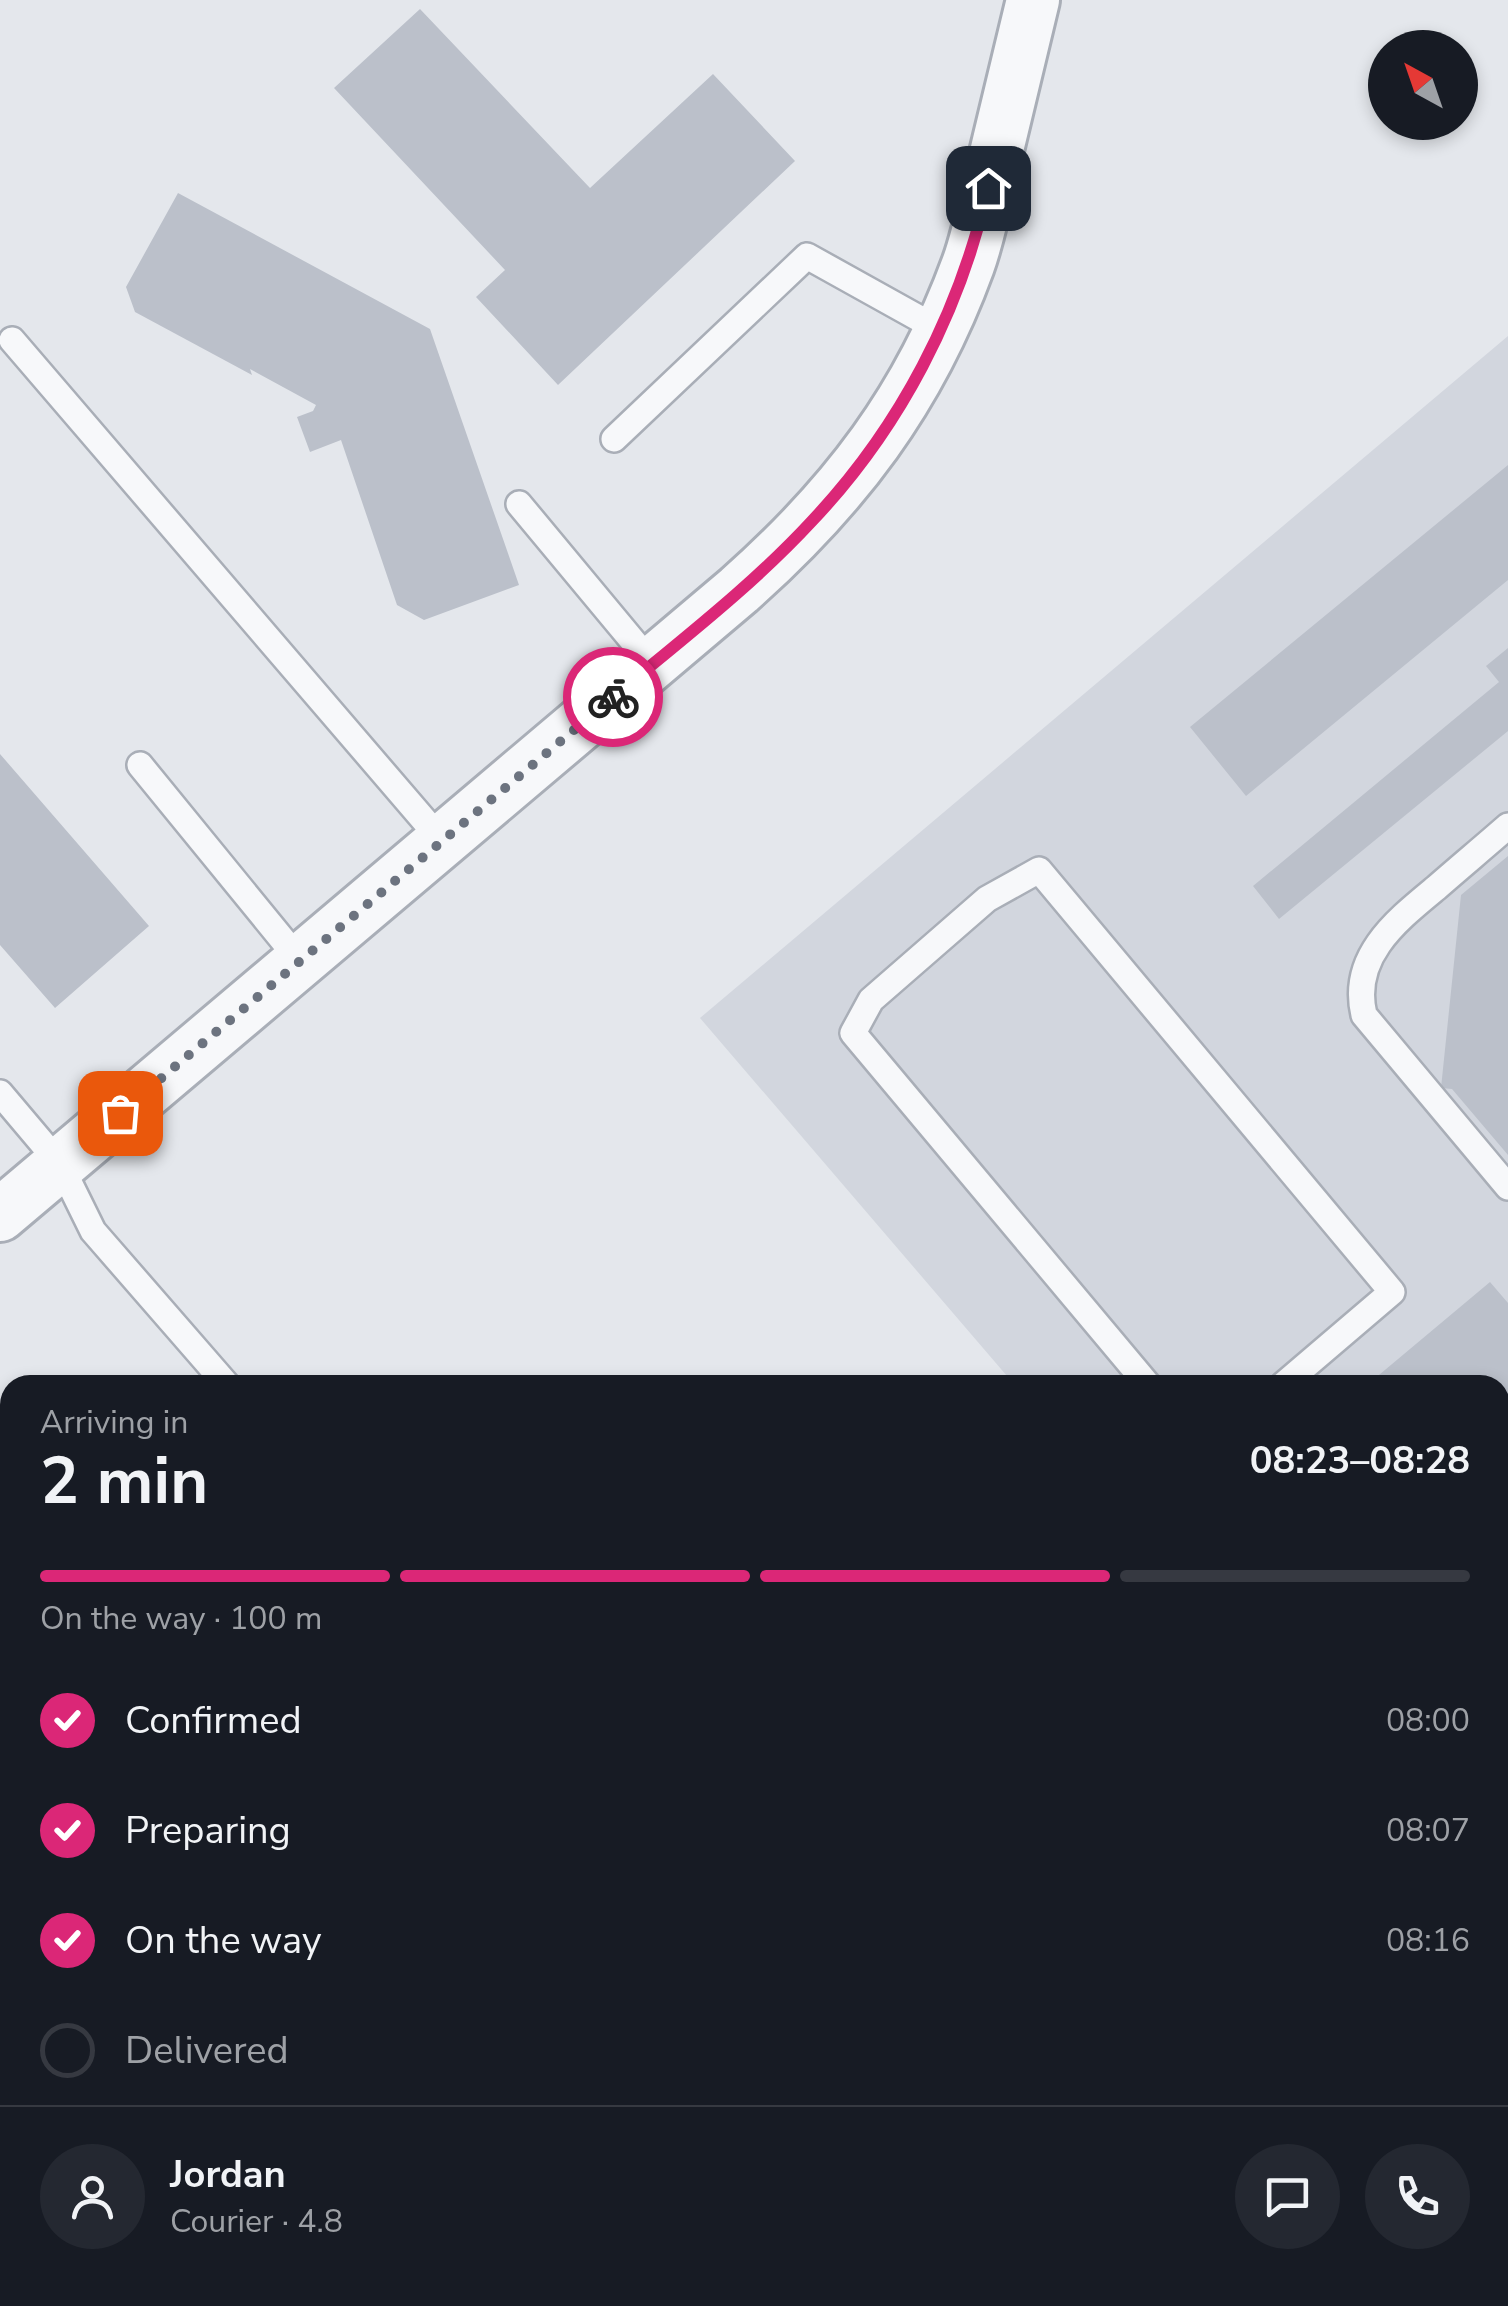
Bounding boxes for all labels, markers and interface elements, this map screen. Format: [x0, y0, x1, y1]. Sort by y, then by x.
north arrow [1368, 30, 1478, 140]
map controls [1368, 30, 1478, 140]
pin [946, 146, 1031, 231]
icon: home [961, 161, 1016, 216]
courier [563, 647, 663, 747]
icon: bike [586, 670, 641, 725]
pin [78, 1071, 163, 1156]
icon: bag [93, 1086, 148, 1141]
text: Arriving in [40, 1401, 188, 1444]
text: 08:23–08:28 [1250, 1435, 1470, 1486]
text: 2 min [40, 1437, 208, 1526]
text: On the way · 100 m [40, 1597, 322, 1640]
icon: check [40, 1693, 95, 1748]
text: Confirmed [125, 1695, 302, 1746]
text: 08:00 [1386, 1699, 1470, 1742]
icon: check [40, 1803, 95, 1858]
text: Preparing [125, 1805, 291, 1856]
text: 08:07 [1386, 1809, 1470, 1852]
icon: check [40, 1913, 95, 1968]
text: On the way [125, 1915, 321, 1966]
text: 08:16 [1386, 1919, 1470, 1962]
text: Delivered [125, 2025, 289, 2076]
button: person [40, 2144, 145, 2249]
button: chat [1235, 2144, 1340, 2249]
button: phone [1365, 2144, 1470, 2249]
text: Jordan [170, 2149, 286, 2200]
text: Courier · 4.8 [170, 2200, 343, 2243]

